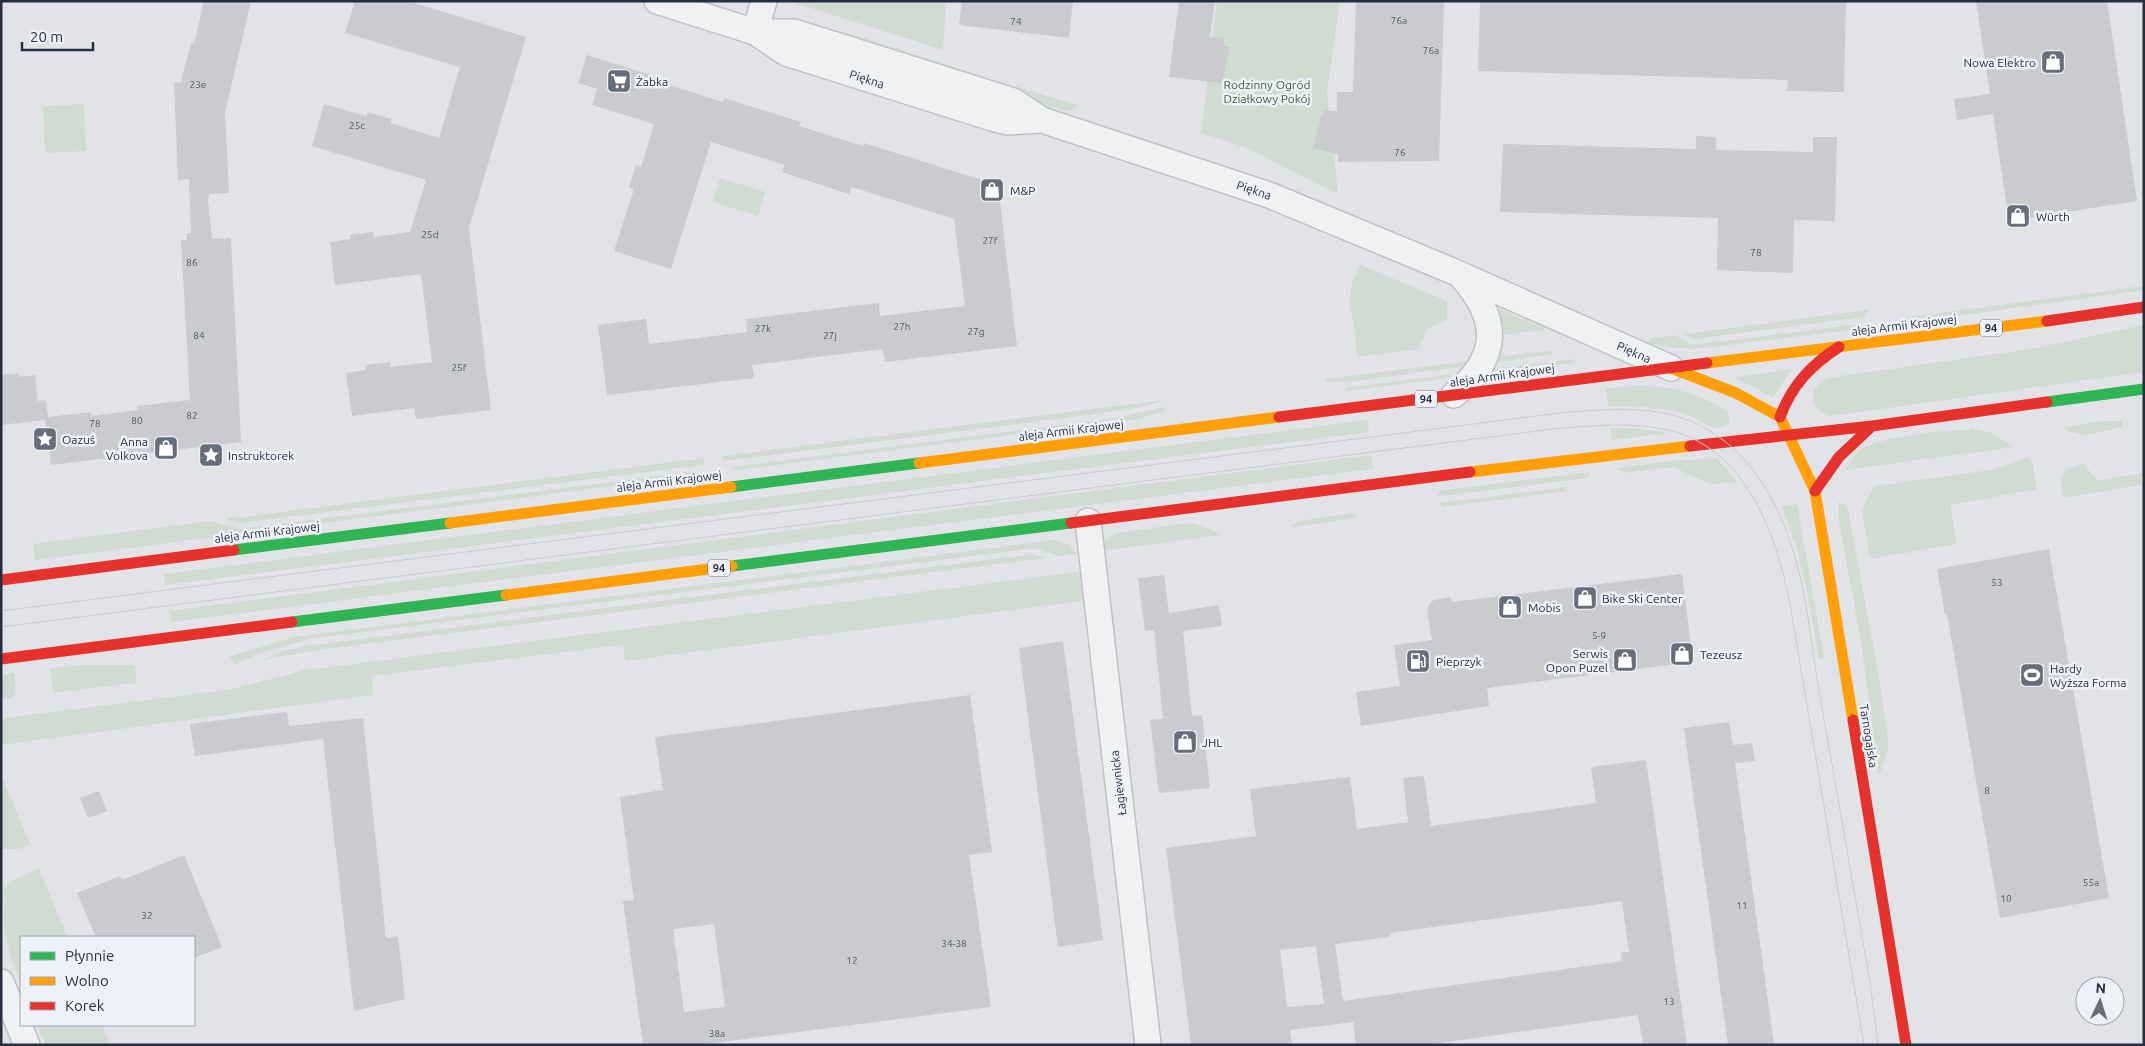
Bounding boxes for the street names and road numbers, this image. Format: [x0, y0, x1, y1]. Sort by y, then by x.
street label: Piękna [848, 67, 886, 91]
street label: Piękna [1235, 178, 1273, 202]
street label: aleja Armii Krajowej [1851, 312, 1957, 338]
road number: 94 [1980, 319, 2002, 336]
street label: Piękna [1615, 339, 1653, 365]
street label: aleja Armii Krajowej [1449, 361, 1555, 389]
road number: 94 [1415, 390, 1437, 408]
street label: aleja Armii Krajowej [1018, 417, 1124, 443]
street label: aleja Armii Krajowej [616, 468, 722, 494]
street label: aleja Armii Krajowej [214, 519, 320, 545]
road number: 94 [708, 560, 730, 576]
street label: Tarnogajska [1858, 703, 1880, 769]
street label: Łagiewnicka [1108, 750, 1128, 816]

